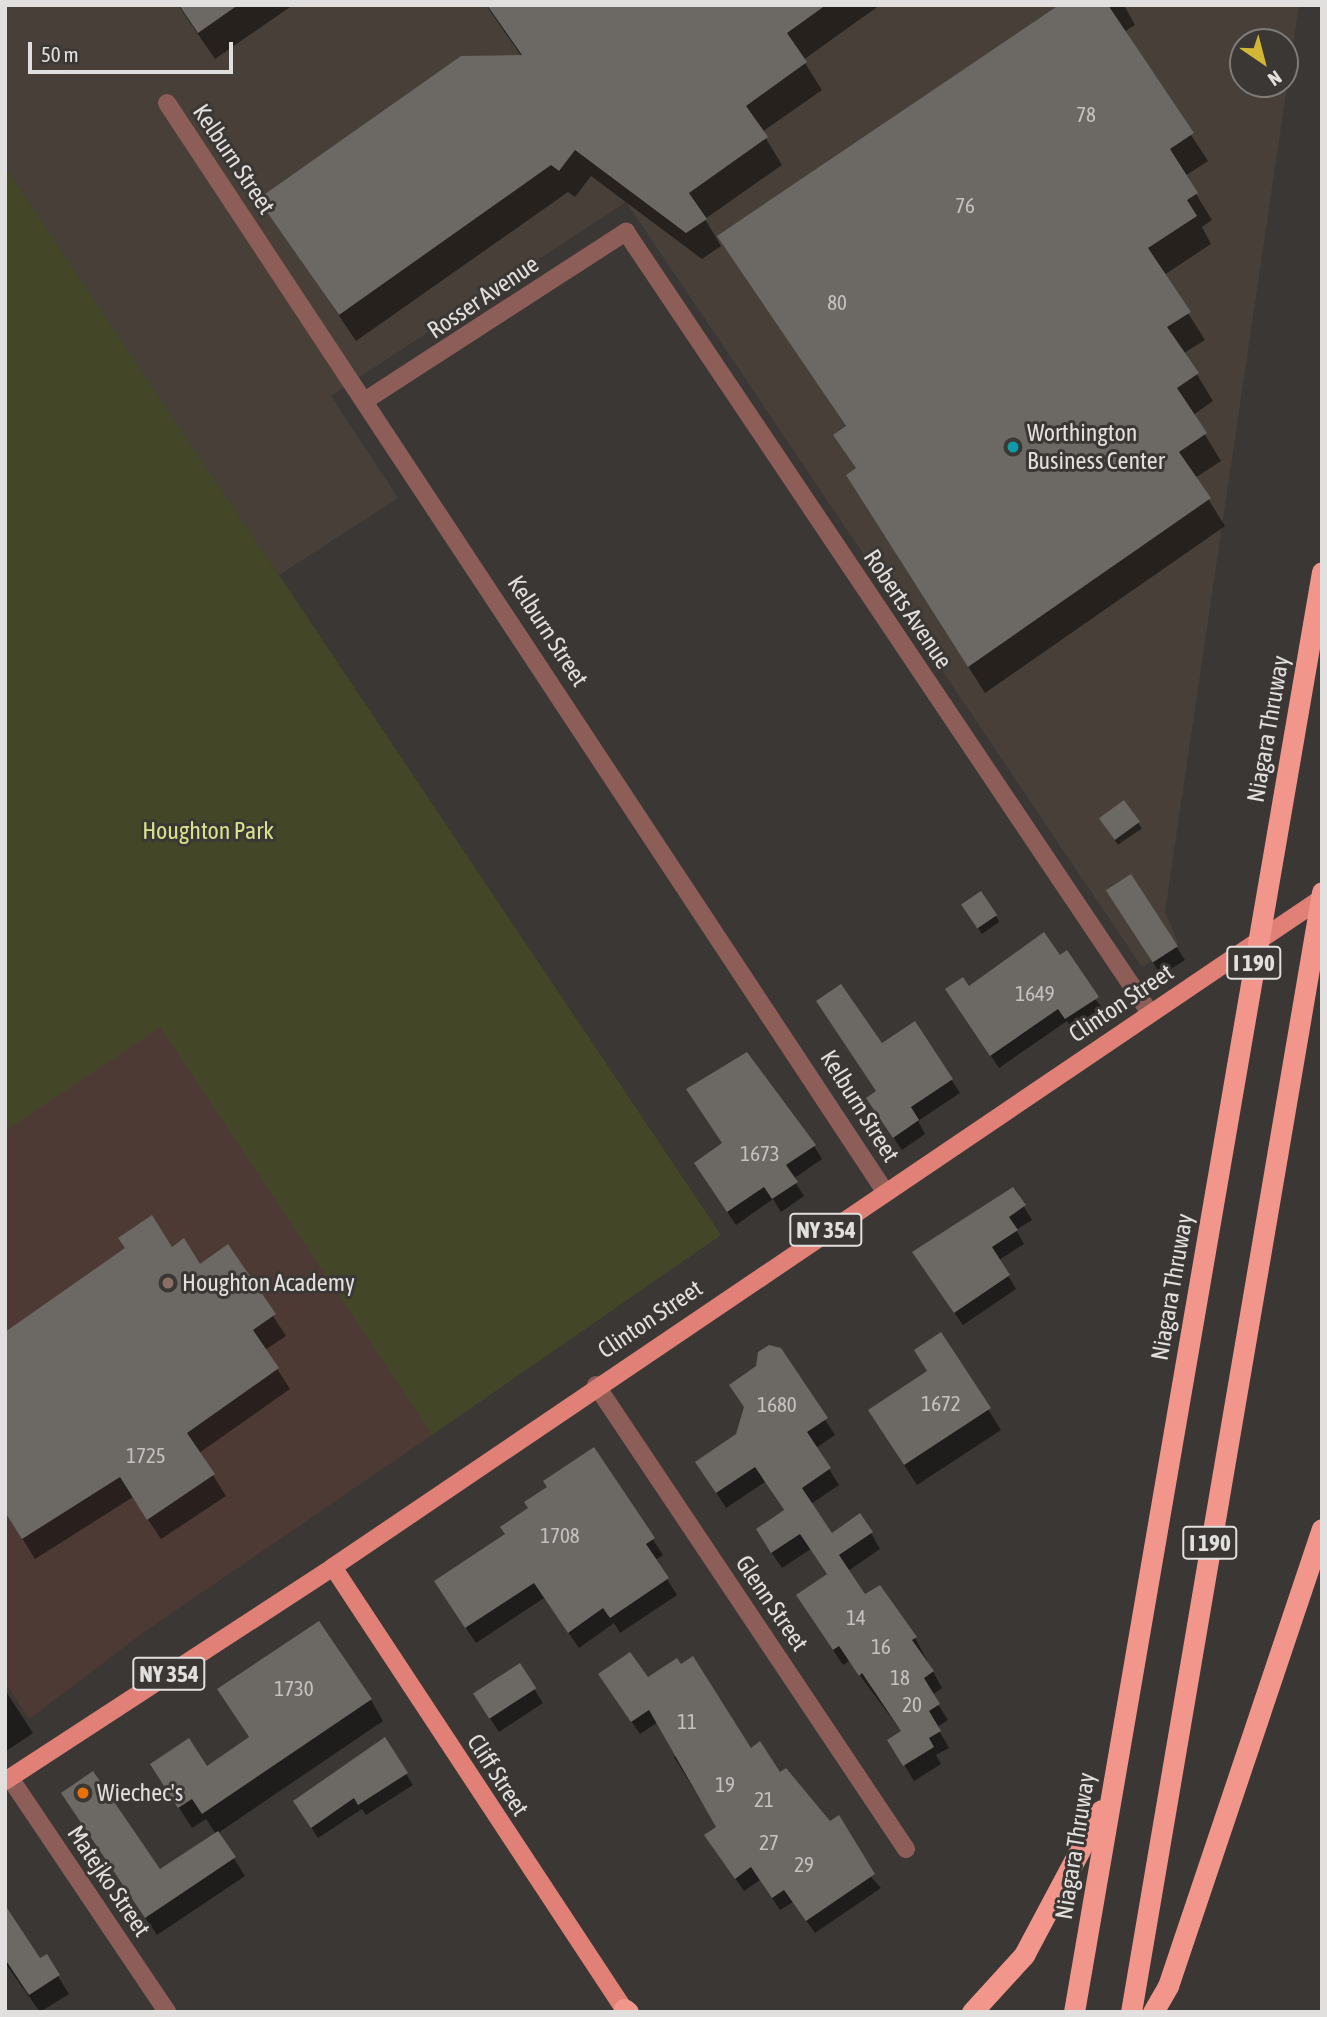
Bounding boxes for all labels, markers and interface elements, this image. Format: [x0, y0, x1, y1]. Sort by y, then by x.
scale bar [32, 28, 236, 72]
north arrow [1229, 28, 1299, 98]
text: 50 m [41, 42, 79, 66]
text: N [1264, 66, 1286, 91]
street label: Kelburn Street [187, 99, 281, 219]
house number: 78 [1076, 101, 1096, 127]
house number: 76 [955, 192, 975, 218]
street label: Rosser Avenue [422, 249, 544, 345]
house number: 80 [827, 289, 847, 315]
place label: Worthington Business Center [1027, 419, 1165, 475]
marker: Worthington Business Center [1005, 439, 1021, 455]
street label: Roberts Avenue [858, 544, 958, 674]
street label: Kelburn Street [502, 570, 594, 692]
street label: Niagara Thruway [1241, 653, 1295, 805]
park label: Houghton Park [142, 817, 274, 845]
road number: I 190 [1226, 944, 1282, 982]
street label: Clinton Street [1063, 958, 1179, 1048]
house number: 1649 [1015, 980, 1055, 1006]
street label: Kelburn Street [814, 1045, 906, 1167]
house number: 1673 [740, 1140, 780, 1166]
road number: NY 354 [789, 1210, 863, 1250]
street label: Niagara Thruway [1145, 1211, 1199, 1363]
place label: Houghton Academy [182, 1269, 355, 1297]
street label: Clinton Street [592, 1274, 708, 1364]
marker: Houghton Academy [160, 1275, 176, 1291]
house number: 1672 [921, 1390, 961, 1416]
house number: 1680 [757, 1391, 797, 1417]
house number: 1725 [126, 1442, 166, 1468]
house number: 1708 [540, 1522, 580, 1548]
road number: I 190 [1182, 1524, 1238, 1562]
street label: Glenn Street [730, 1550, 814, 1656]
house number: 14 [846, 1604, 866, 1630]
house number: 16 [871, 1633, 891, 1659]
road number: NY 354 [132, 1654, 206, 1694]
house number: 18 [890, 1664, 910, 1690]
house number: 1730 [274, 1675, 314, 1701]
house number: 20 [902, 1691, 922, 1717]
house number: 11 [677, 1708, 697, 1734]
street label: Cliff Street [461, 1729, 535, 1821]
street label: Niagara Thruway [1049, 1770, 1101, 1922]
house number: 19 [715, 1771, 735, 1797]
place label: Wiechec's [97, 1779, 183, 1807]
marker: Wiechec's [75, 1785, 91, 1801]
house number: 21 [754, 1786, 774, 1812]
street label: Matejko Street [61, 1820, 157, 1942]
house number: 27 [759, 1829, 779, 1855]
house number: 29 [794, 1851, 814, 1877]

